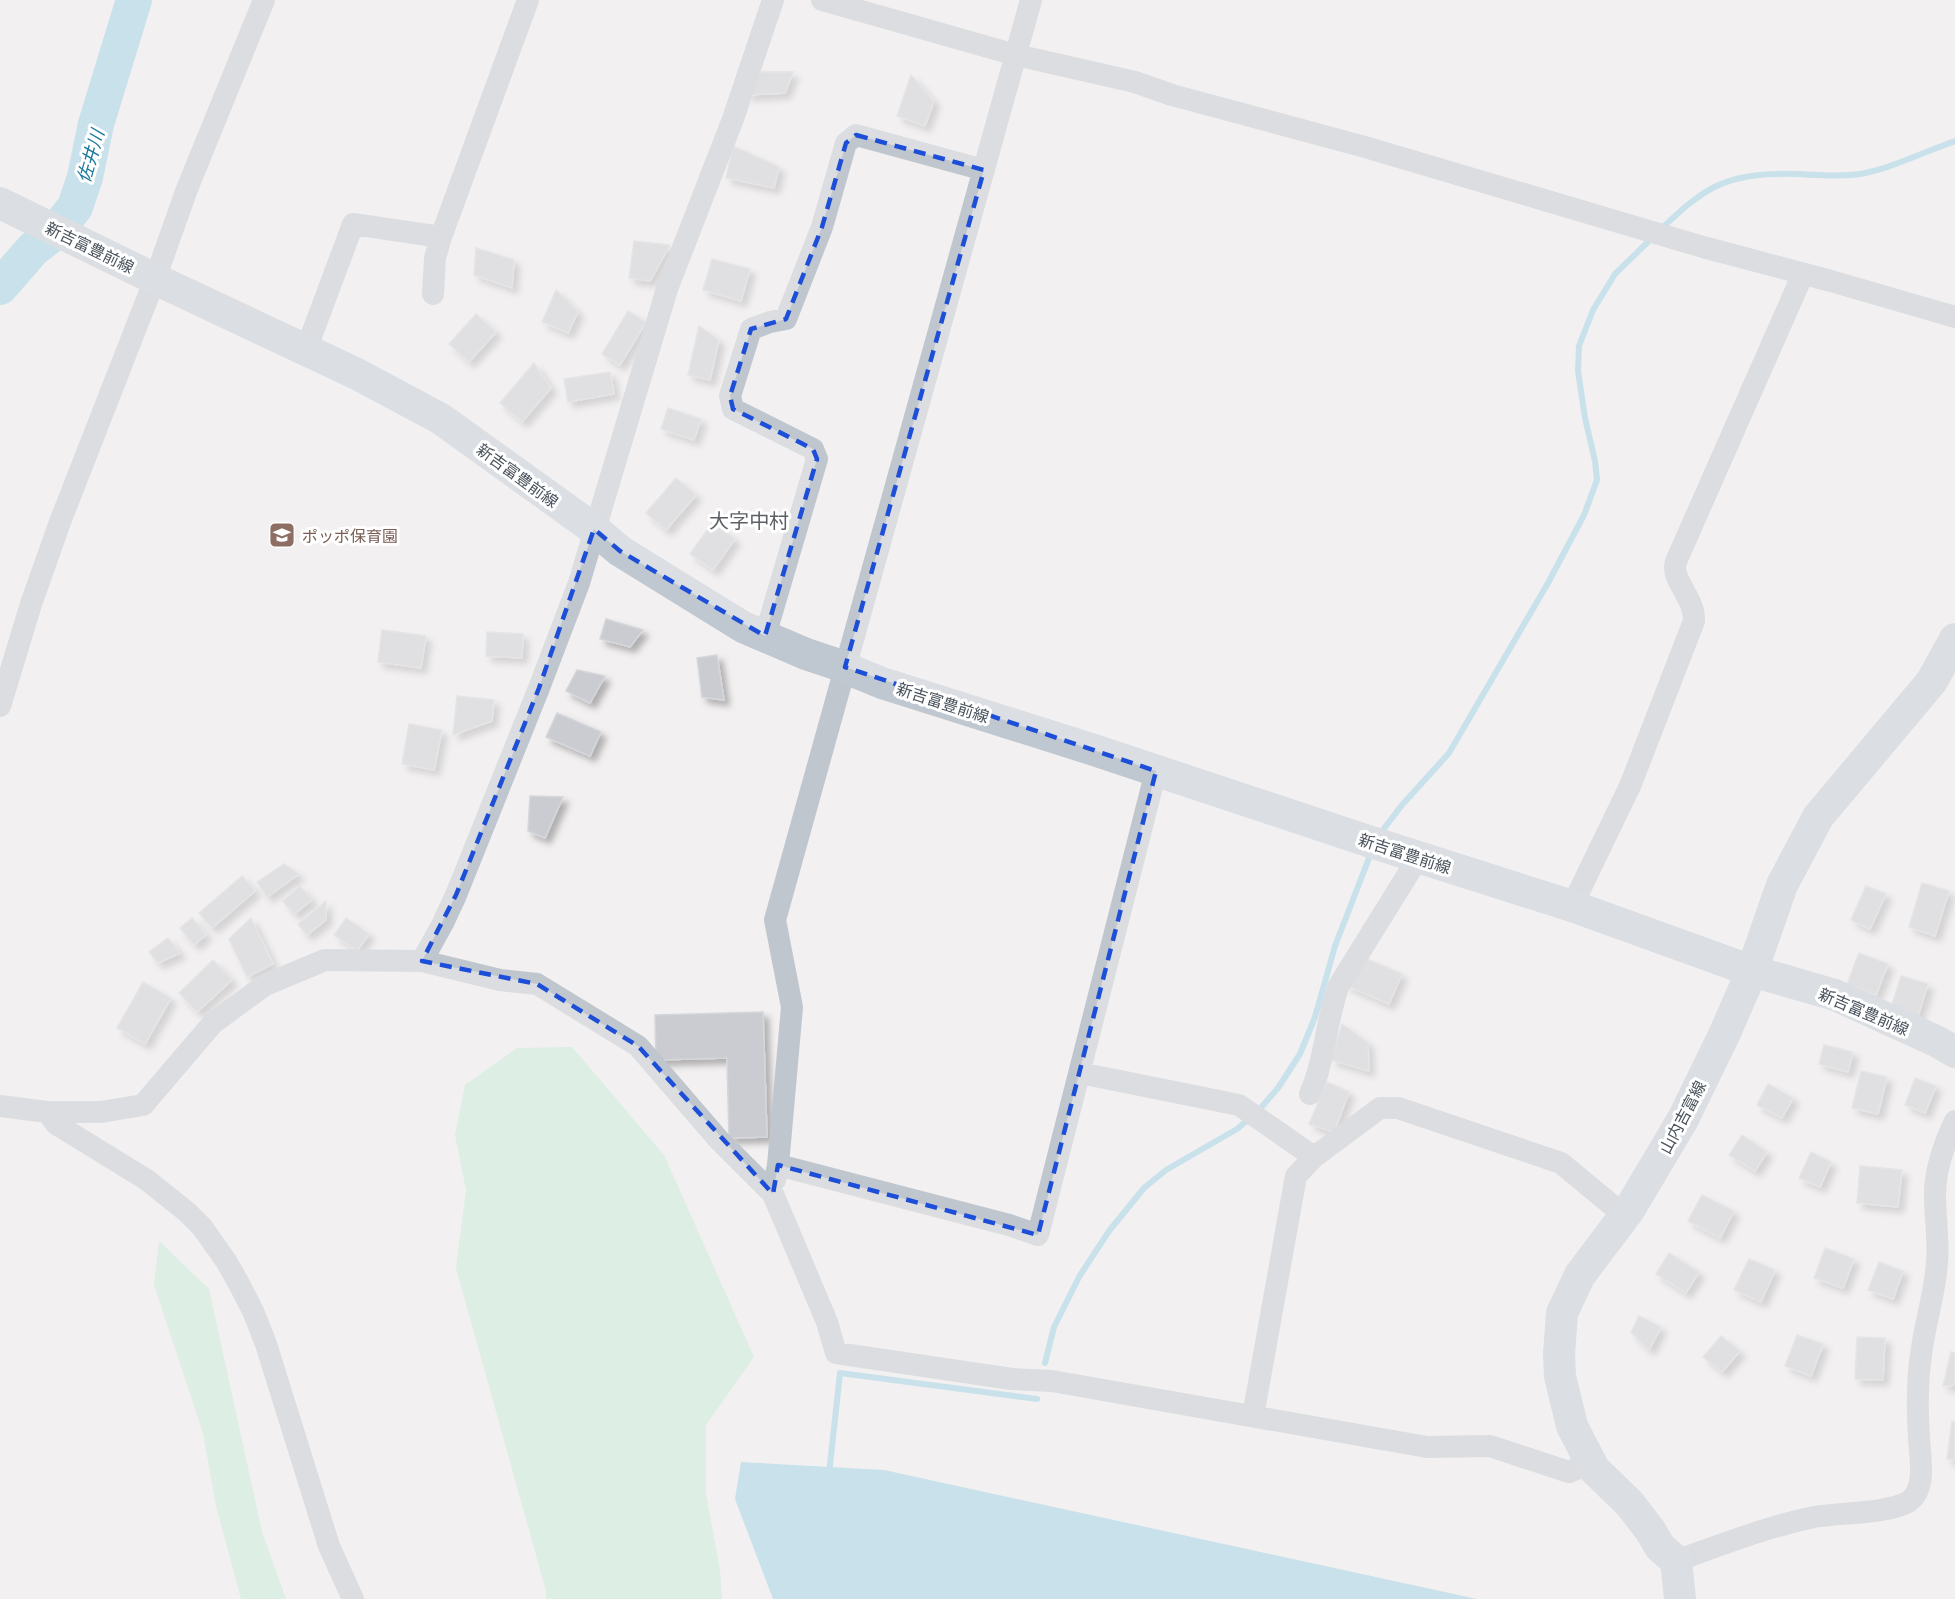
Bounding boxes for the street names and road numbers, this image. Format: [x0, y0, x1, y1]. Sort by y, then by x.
street label: 新吉富豊前線 [43, 217, 137, 277]
street label: 新吉富豊前線 [474, 439, 562, 511]
street label: 新吉富豊前線 [894, 678, 992, 726]
street label: 新吉富豊前線 [1356, 829, 1454, 877]
street label: 新吉富豊前線 [1816, 983, 1912, 1039]
street label: 山内吉富線 [1655, 1077, 1709, 1157]

